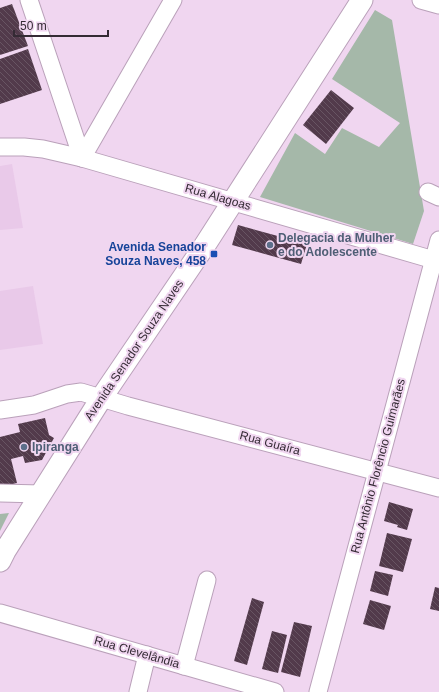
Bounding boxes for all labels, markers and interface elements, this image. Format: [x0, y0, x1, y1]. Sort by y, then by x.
scale bar [14, 12, 108, 38]
text: 50 m [20, 19, 47, 33]
street label: Rua Alagoas [183, 181, 253, 213]
place label: Delegacia da Mulher e do Adolescente [278, 231, 394, 259]
place label: Avenida Senador Souza Naves, 458 [105, 240, 206, 268]
marker: Delegacia da Mulher e do Adolescente [265, 240, 275, 250]
marker: Avenida Senador Souza Naves, 458 [209, 249, 219, 259]
street label: Avenida Senador Souza Naves [82, 277, 186, 423]
street label: Rua Antônio Florêncio Guimarães [348, 377, 408, 555]
street label: Rua Guaíra [238, 428, 302, 458]
place label: Ipiranga [32, 440, 79, 454]
marker: Ipiranga [19, 442, 29, 452]
street label: Rua Clevelândia [93, 633, 182, 671]

